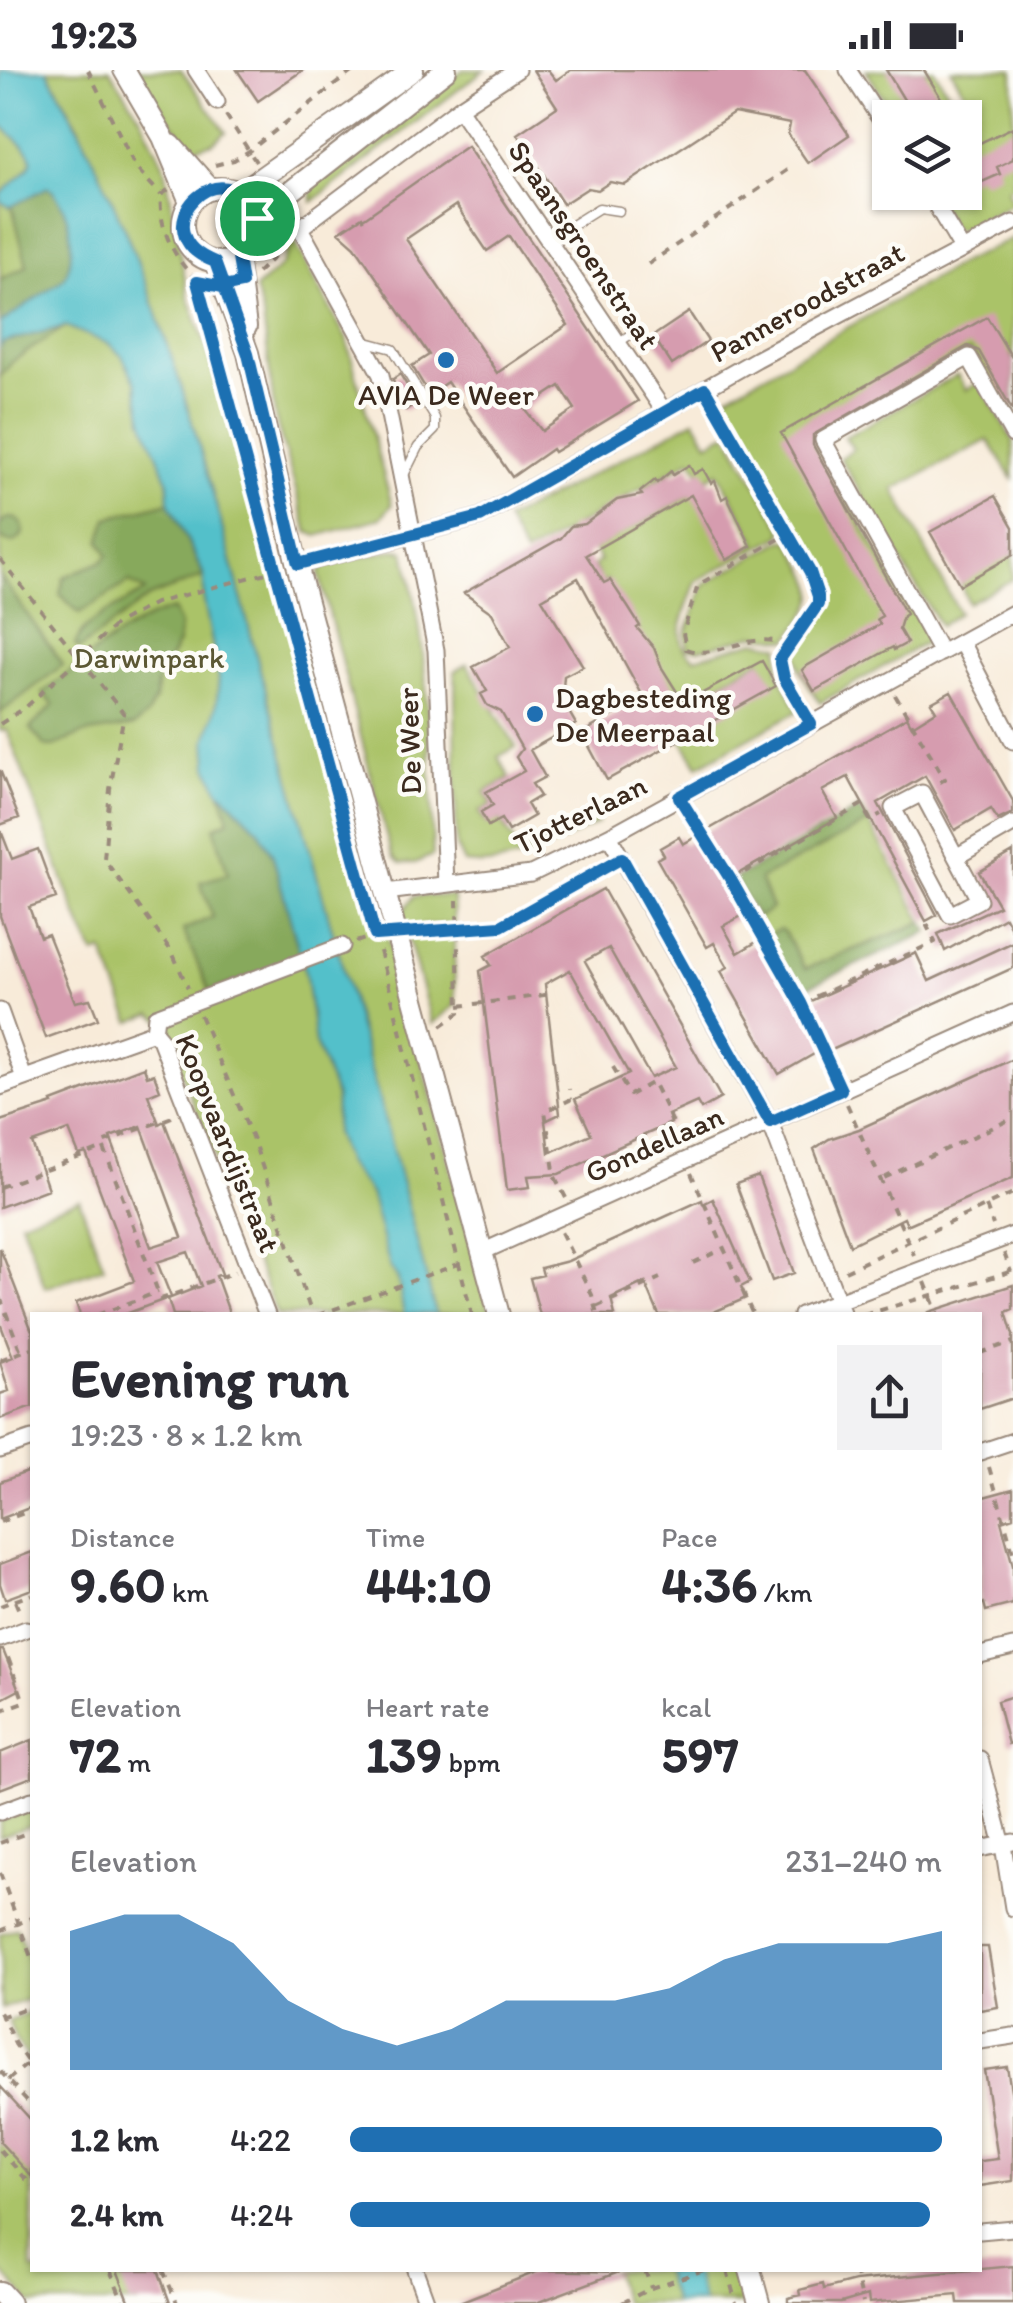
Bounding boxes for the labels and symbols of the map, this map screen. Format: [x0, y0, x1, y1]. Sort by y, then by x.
street label: Spaansgroenstraat [500, 134, 668, 356]
pin [215, 176, 300, 261]
street label: Panneroodstraat [704, 233, 910, 371]
marker: AVIA De Weer [435, 349, 457, 371]
place label: AVIA De Weer [358, 376, 534, 413]
park label: Darwinpark [74, 639, 225, 676]
place label: Dagbesteding De Meerpaal [555, 679, 732, 750]
street label: De Weer [389, 687, 429, 795]
marker: Dagbesteding De Meerpaal [524, 703, 546, 725]
street label: Tjotterlaan [508, 766, 652, 862]
street label: Koopvaardijstraat [167, 1028, 289, 1258]
street label: Gondellaan [579, 1097, 729, 1191]

